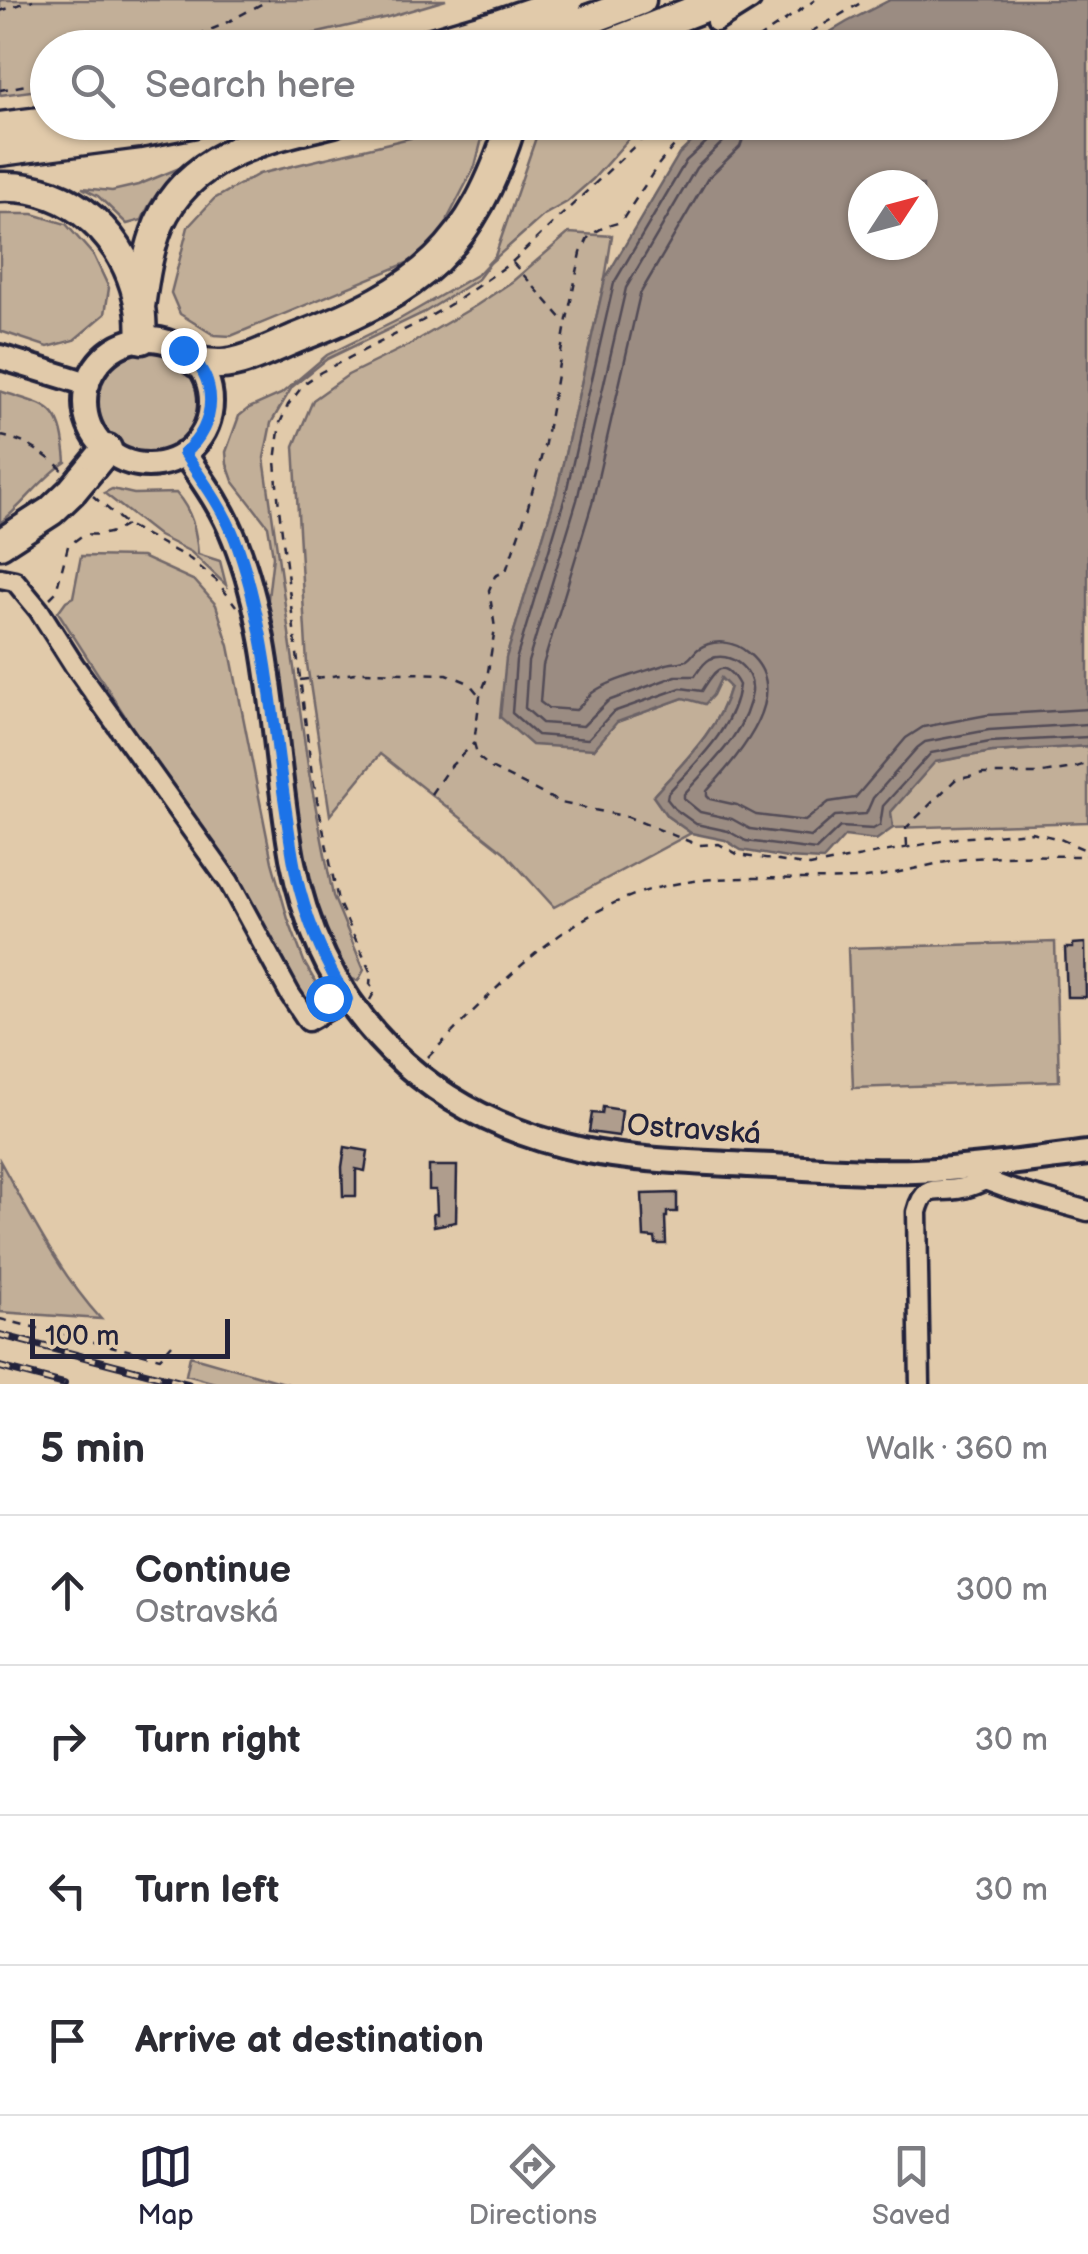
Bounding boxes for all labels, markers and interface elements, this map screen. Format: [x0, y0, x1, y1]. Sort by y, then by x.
search box [30, 30, 1058, 140]
icon: search [65, 58, 120, 113]
text: Search here [145, 63, 356, 108]
north arrow [848, 170, 938, 260]
route end [161, 328, 207, 374]
route start [306, 976, 352, 1022]
street label: Ostravská [626, 1107, 762, 1153]
scale bar [30, 1314, 230, 1358]
text: 100 m [45, 1320, 119, 1353]
text: 5 min [40, 1424, 145, 1475]
text: Walk · 360 m [866, 1430, 1048, 1469]
text: Continue [135, 1548, 291, 1593]
icon: ahead [40, 1563, 95, 1618]
text: 300 m [956, 1571, 1048, 1610]
text: Ostravská [135, 1593, 279, 1632]
icon: right [40, 1713, 95, 1768]
text: Turn right [135, 1718, 300, 1763]
text: 30 m [974, 1721, 1048, 1760]
icon: left [40, 1863, 95, 1918]
text: Turn left [135, 1868, 279, 1913]
text: 30 m [974, 1871, 1048, 1910]
icon: arrive [40, 2013, 95, 2068]
text: Arrive at destination [135, 2018, 484, 2063]
tab: Map [137, 2139, 194, 2232]
tab: Directions [468, 2139, 597, 2232]
tab: Saved [872, 2139, 951, 2232]

